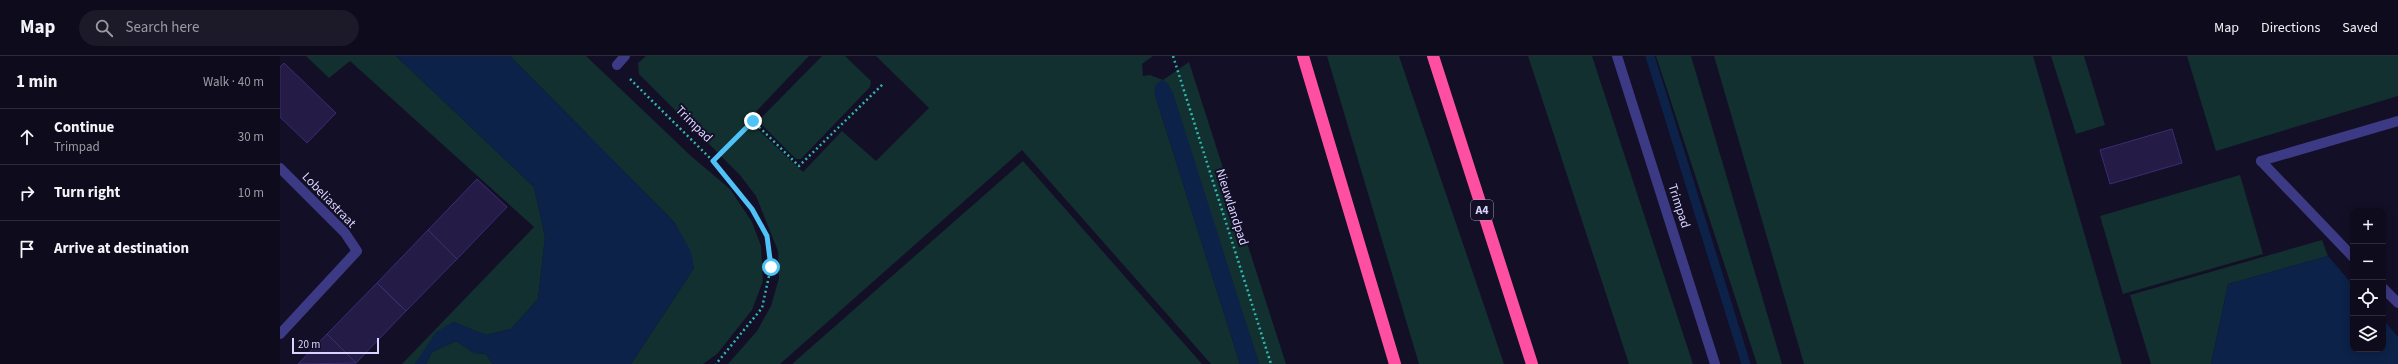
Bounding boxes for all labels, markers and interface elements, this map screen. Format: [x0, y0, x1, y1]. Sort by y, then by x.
search box [79, 10, 359, 46]
text: Map [20, 14, 55, 41]
icon: search [93, 17, 115, 39]
text: Search here [125, 17, 199, 38]
text: Map [2214, 18, 2239, 38]
text: Directions [2261, 18, 2320, 38]
text: Saved [2342, 18, 2378, 38]
text: 1 min [16, 70, 57, 94]
text: Walk · 40 m [203, 73, 264, 91]
street label: Trimpad [671, 101, 717, 147]
route end [744, 112, 762, 130]
text: Continue [54, 117, 114, 138]
icon: ahead [16, 126, 38, 148]
text: 30 m [238, 128, 264, 146]
text: Trimpad [54, 138, 100, 156]
street label: Nieuwlandpad [1211, 166, 1253, 248]
street label: Lobeliastraat [298, 168, 361, 232]
icon: right [16, 182, 38, 204]
text: Turn right [54, 182, 120, 203]
street label: Trimpad [1663, 182, 1695, 230]
text: 10 m [238, 184, 264, 202]
road number: A4 [1471, 200, 1493, 220]
map controls [2350, 208, 2386, 352]
button: + [2350, 208, 2386, 244]
icon: arrive [16, 238, 38, 260]
text: Arrive at destination [54, 238, 189, 259]
button: − [2350, 244, 2386, 280]
route start [762, 258, 780, 276]
button: locate [2350, 280, 2386, 316]
button: layers [2350, 316, 2386, 352]
scale bar [292, 336, 379, 355]
text: 20 m [298, 337, 320, 352]

